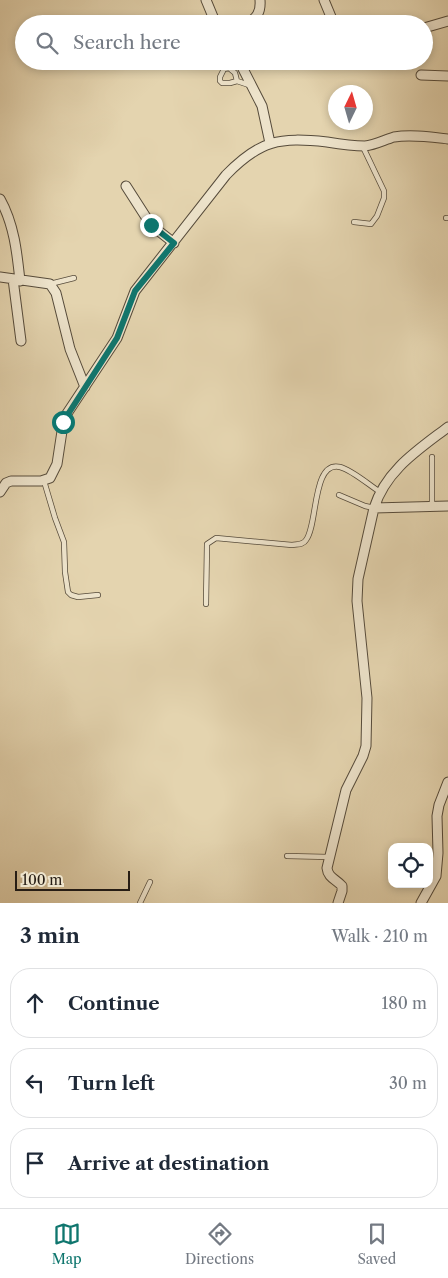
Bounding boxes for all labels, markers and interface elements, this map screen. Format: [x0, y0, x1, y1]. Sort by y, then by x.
search box [15, 15, 433, 70]
icon: search [33, 29, 61, 57]
text: Search here [73, 31, 181, 54]
north arrow [328, 85, 373, 130]
route end [140, 214, 163, 237]
route start [52, 411, 75, 434]
map controls [388, 843, 433, 888]
button: locate [388, 843, 433, 888]
scale bar [15, 868, 130, 891]
text: 100 m [22, 871, 62, 889]
text: 3 min [20, 923, 80, 948]
text: Walk · 210 m [332, 926, 428, 946]
icon: ahead [21, 989, 49, 1017]
text: Continue [68, 992, 160, 1015]
text: 180 m [381, 993, 427, 1013]
icon: left [21, 1069, 49, 1097]
text: Turn left [68, 1072, 155, 1095]
text: 30 m [389, 1073, 427, 1093]
icon: arrive [21, 1149, 49, 1177]
text: Arrive at destination [68, 1152, 269, 1175]
tab: Map [52, 1220, 82, 1268]
tab: Directions [185, 1220, 254, 1268]
tab: Saved [357, 1220, 396, 1268]

